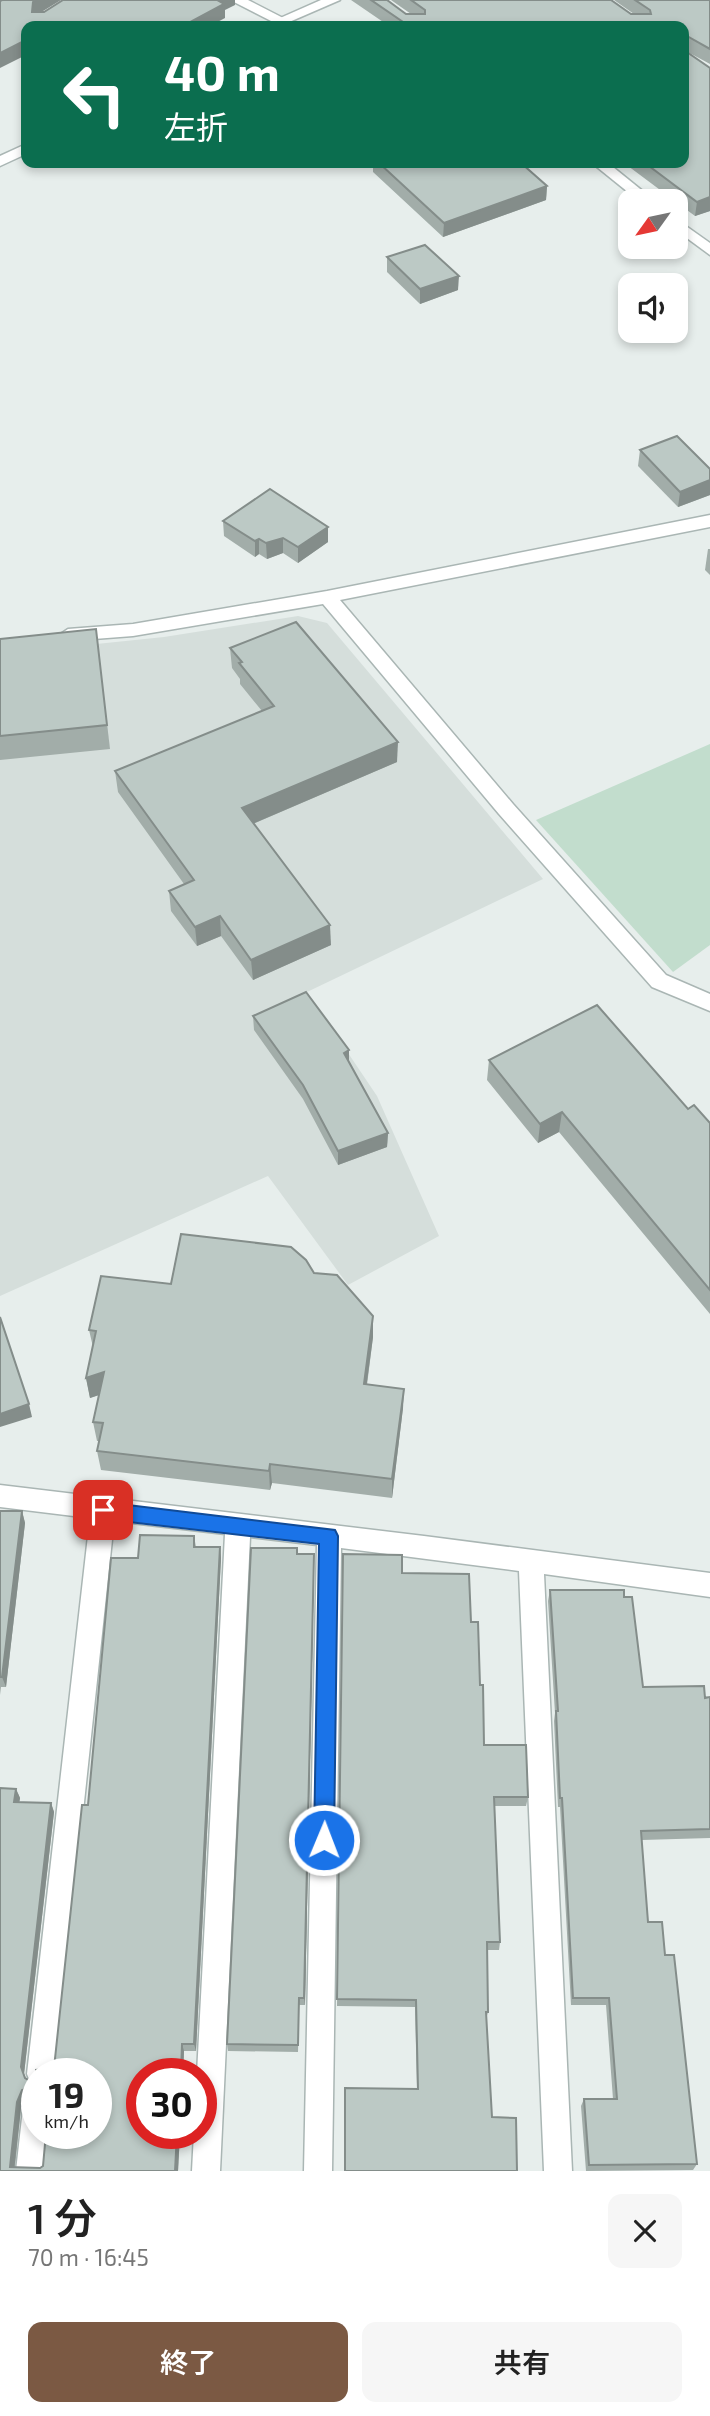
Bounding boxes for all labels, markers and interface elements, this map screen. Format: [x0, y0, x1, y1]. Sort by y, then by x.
text: 40 m [164, 42, 280, 101]
icon: left [49, 49, 140, 140]
text: 左折 [164, 107, 228, 145]
north arrow [618, 189, 688, 259]
map controls [618, 189, 688, 343]
button: sound [618, 273, 688, 343]
pin [73, 1480, 133, 1540]
icon: arrive [84, 1491, 122, 1529]
position arrow [287, 1803, 361, 1877]
speed limit sign: 30 [126, 2058, 217, 2149]
text: 19 [49, 2073, 84, 2115]
text: km/h [44, 2110, 89, 2132]
text: 1 分 [28, 2192, 97, 2242]
button: close [608, 2194, 682, 2268]
text: 70 m · 16:45 [28, 2243, 149, 2271]
button: 終了 [28, 2322, 348, 2402]
button: 共有 [362, 2322, 682, 2402]

